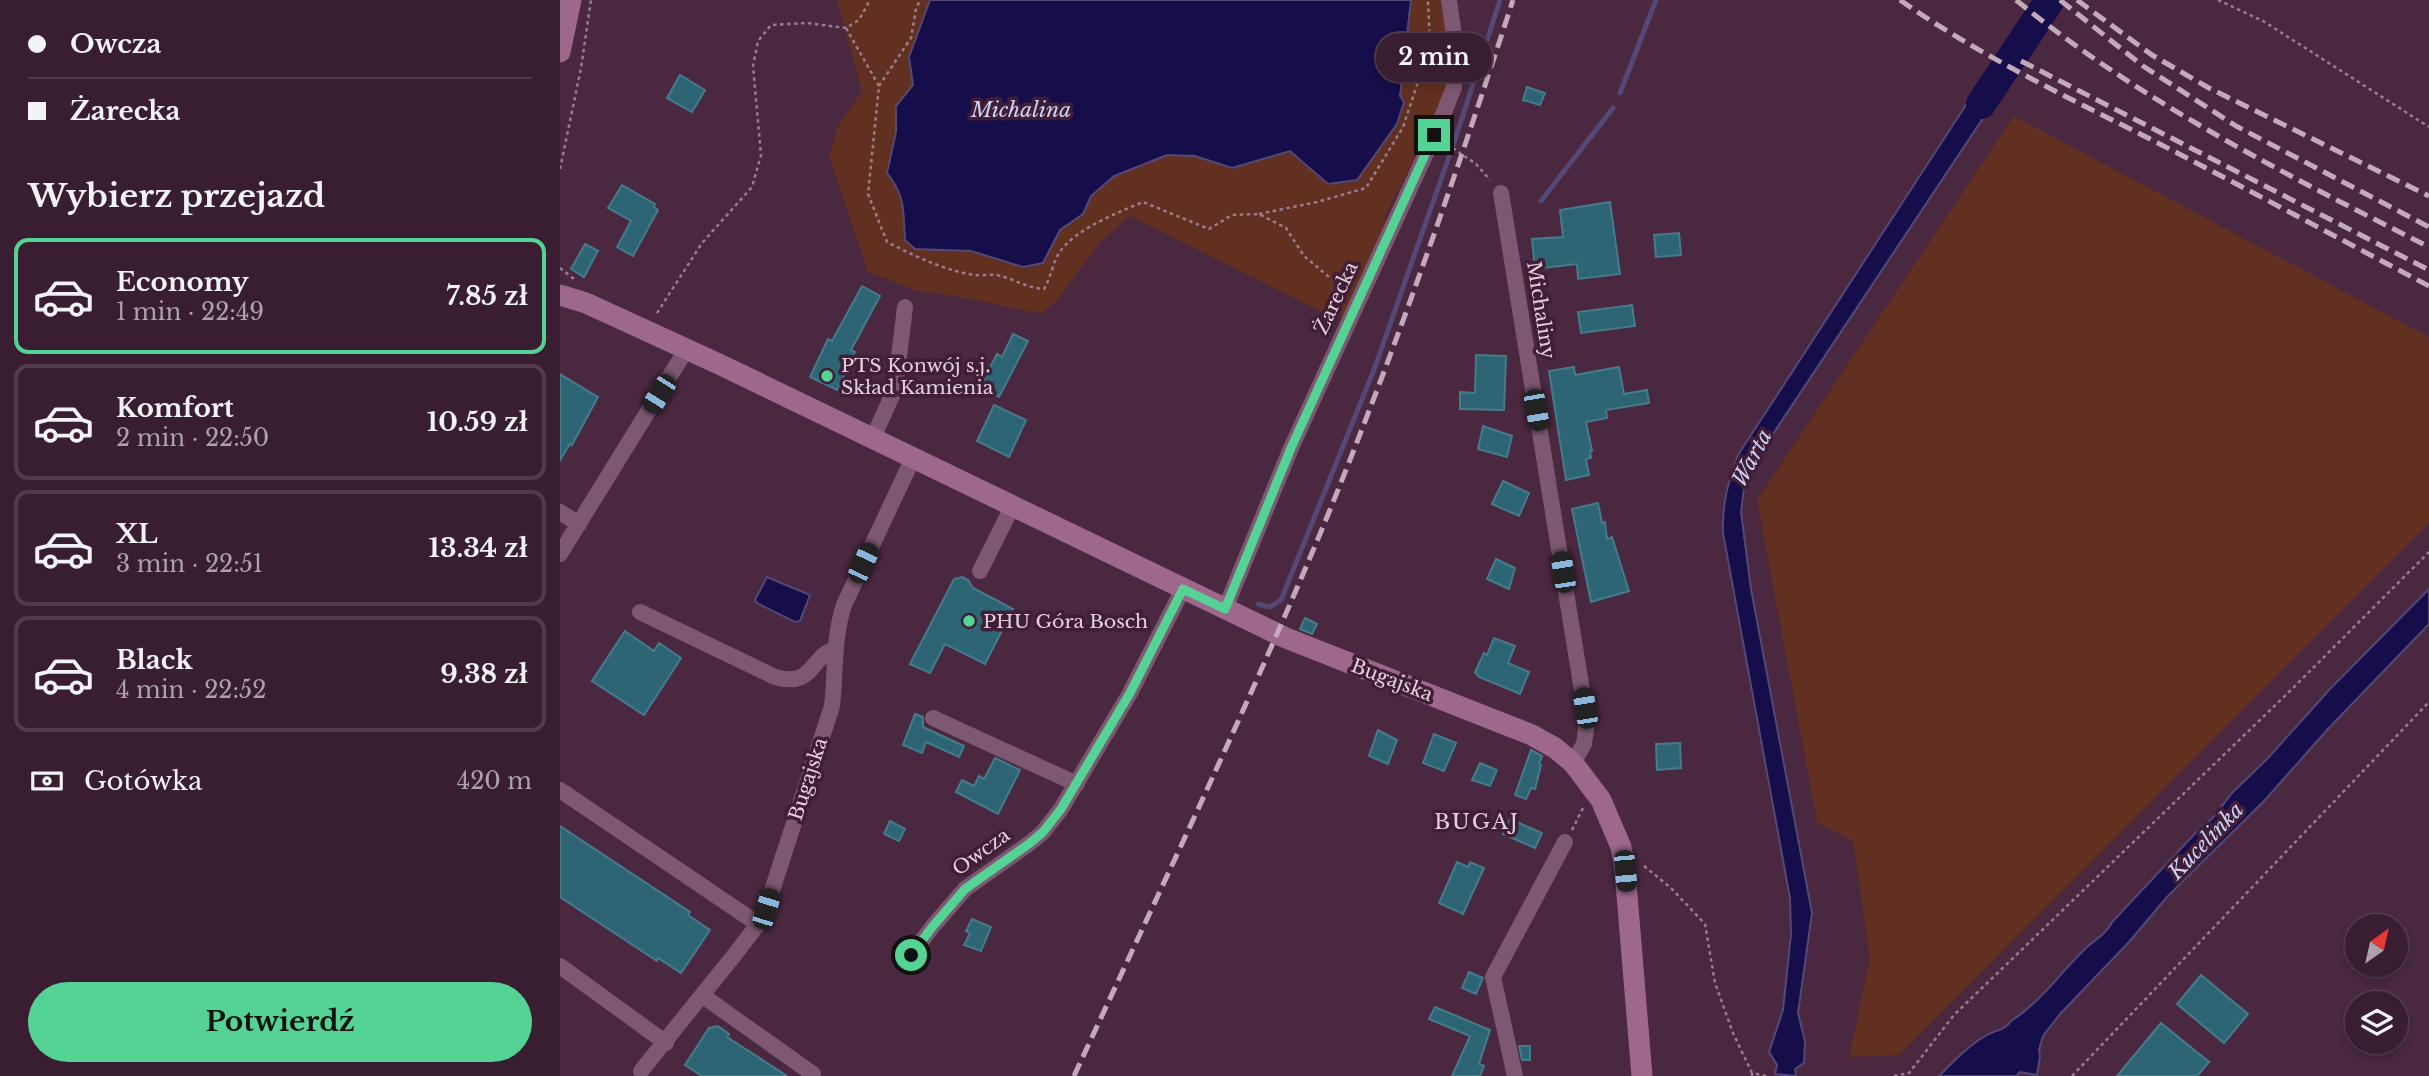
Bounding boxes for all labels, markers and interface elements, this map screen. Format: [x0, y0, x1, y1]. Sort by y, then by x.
text: Owcza [70, 28, 162, 60]
callout: 2 min [1376, 33, 1492, 82]
text: 2 min [1398, 43, 1470, 71]
text: Żarecka [70, 95, 181, 127]
water label: Michalina [970, 97, 1071, 123]
route end [1418, 119, 1450, 151]
text: Wybierz przejazd [28, 176, 325, 216]
street label: Żarecka [1309, 258, 1363, 338]
street label: Michaliny [1522, 260, 1560, 360]
icon: car [32, 265, 95, 328]
text: Economy [116, 266, 249, 298]
text: 7.85 zł [446, 280, 528, 312]
text: 1 min · 22:49 [116, 298, 264, 326]
place label: PTS Konwój s.j. Skład Kamienia [841, 354, 994, 399]
marker: PTS Konwój s.j. Skład Kamienia [819, 368, 835, 384]
car [639, 371, 680, 417]
car [1523, 387, 1550, 433]
icon: car [32, 391, 95, 454]
text: Komfort [116, 392, 234, 424]
text: 10.59 zł [427, 406, 528, 438]
text: 2 min · 22:50 [116, 424, 269, 452]
water label: Warta [1726, 425, 1778, 491]
icon: car [32, 517, 95, 580]
text: XL [116, 518, 158, 550]
text: 13.34 zł [429, 532, 528, 564]
car [845, 540, 882, 586]
text: 3 min · 22:51 [116, 550, 263, 578]
car [1550, 550, 1577, 594]
place label: PHU Góra Bosch [983, 610, 1148, 633]
marker: PHU Góra Bosch [961, 613, 977, 629]
icon: car [32, 643, 95, 706]
text: Black [116, 644, 193, 676]
street label: Bugajska [1348, 654, 1437, 706]
text: 9.38 zł [440, 658, 528, 690]
text: 4 min · 22:52 [116, 676, 266, 704]
car [1572, 686, 1599, 730]
street label: Bugajska [784, 734, 832, 823]
icon: cash [28, 762, 66, 800]
text: Gotówka [84, 765, 202, 797]
text: 420 m [457, 767, 532, 795]
water label: Kucelinka [2162, 797, 2249, 886]
district label: BUGAJ [1434, 809, 1520, 835]
street label: Owcza [948, 823, 1014, 880]
car [1613, 849, 1638, 893]
car [750, 886, 783, 932]
north arrow [2345, 914, 2408, 976]
map controls [2345, 914, 2408, 1054]
route start [895, 939, 927, 971]
button: Potwierdź [28, 982, 532, 1062]
button: layers [2345, 991, 2408, 1054]

